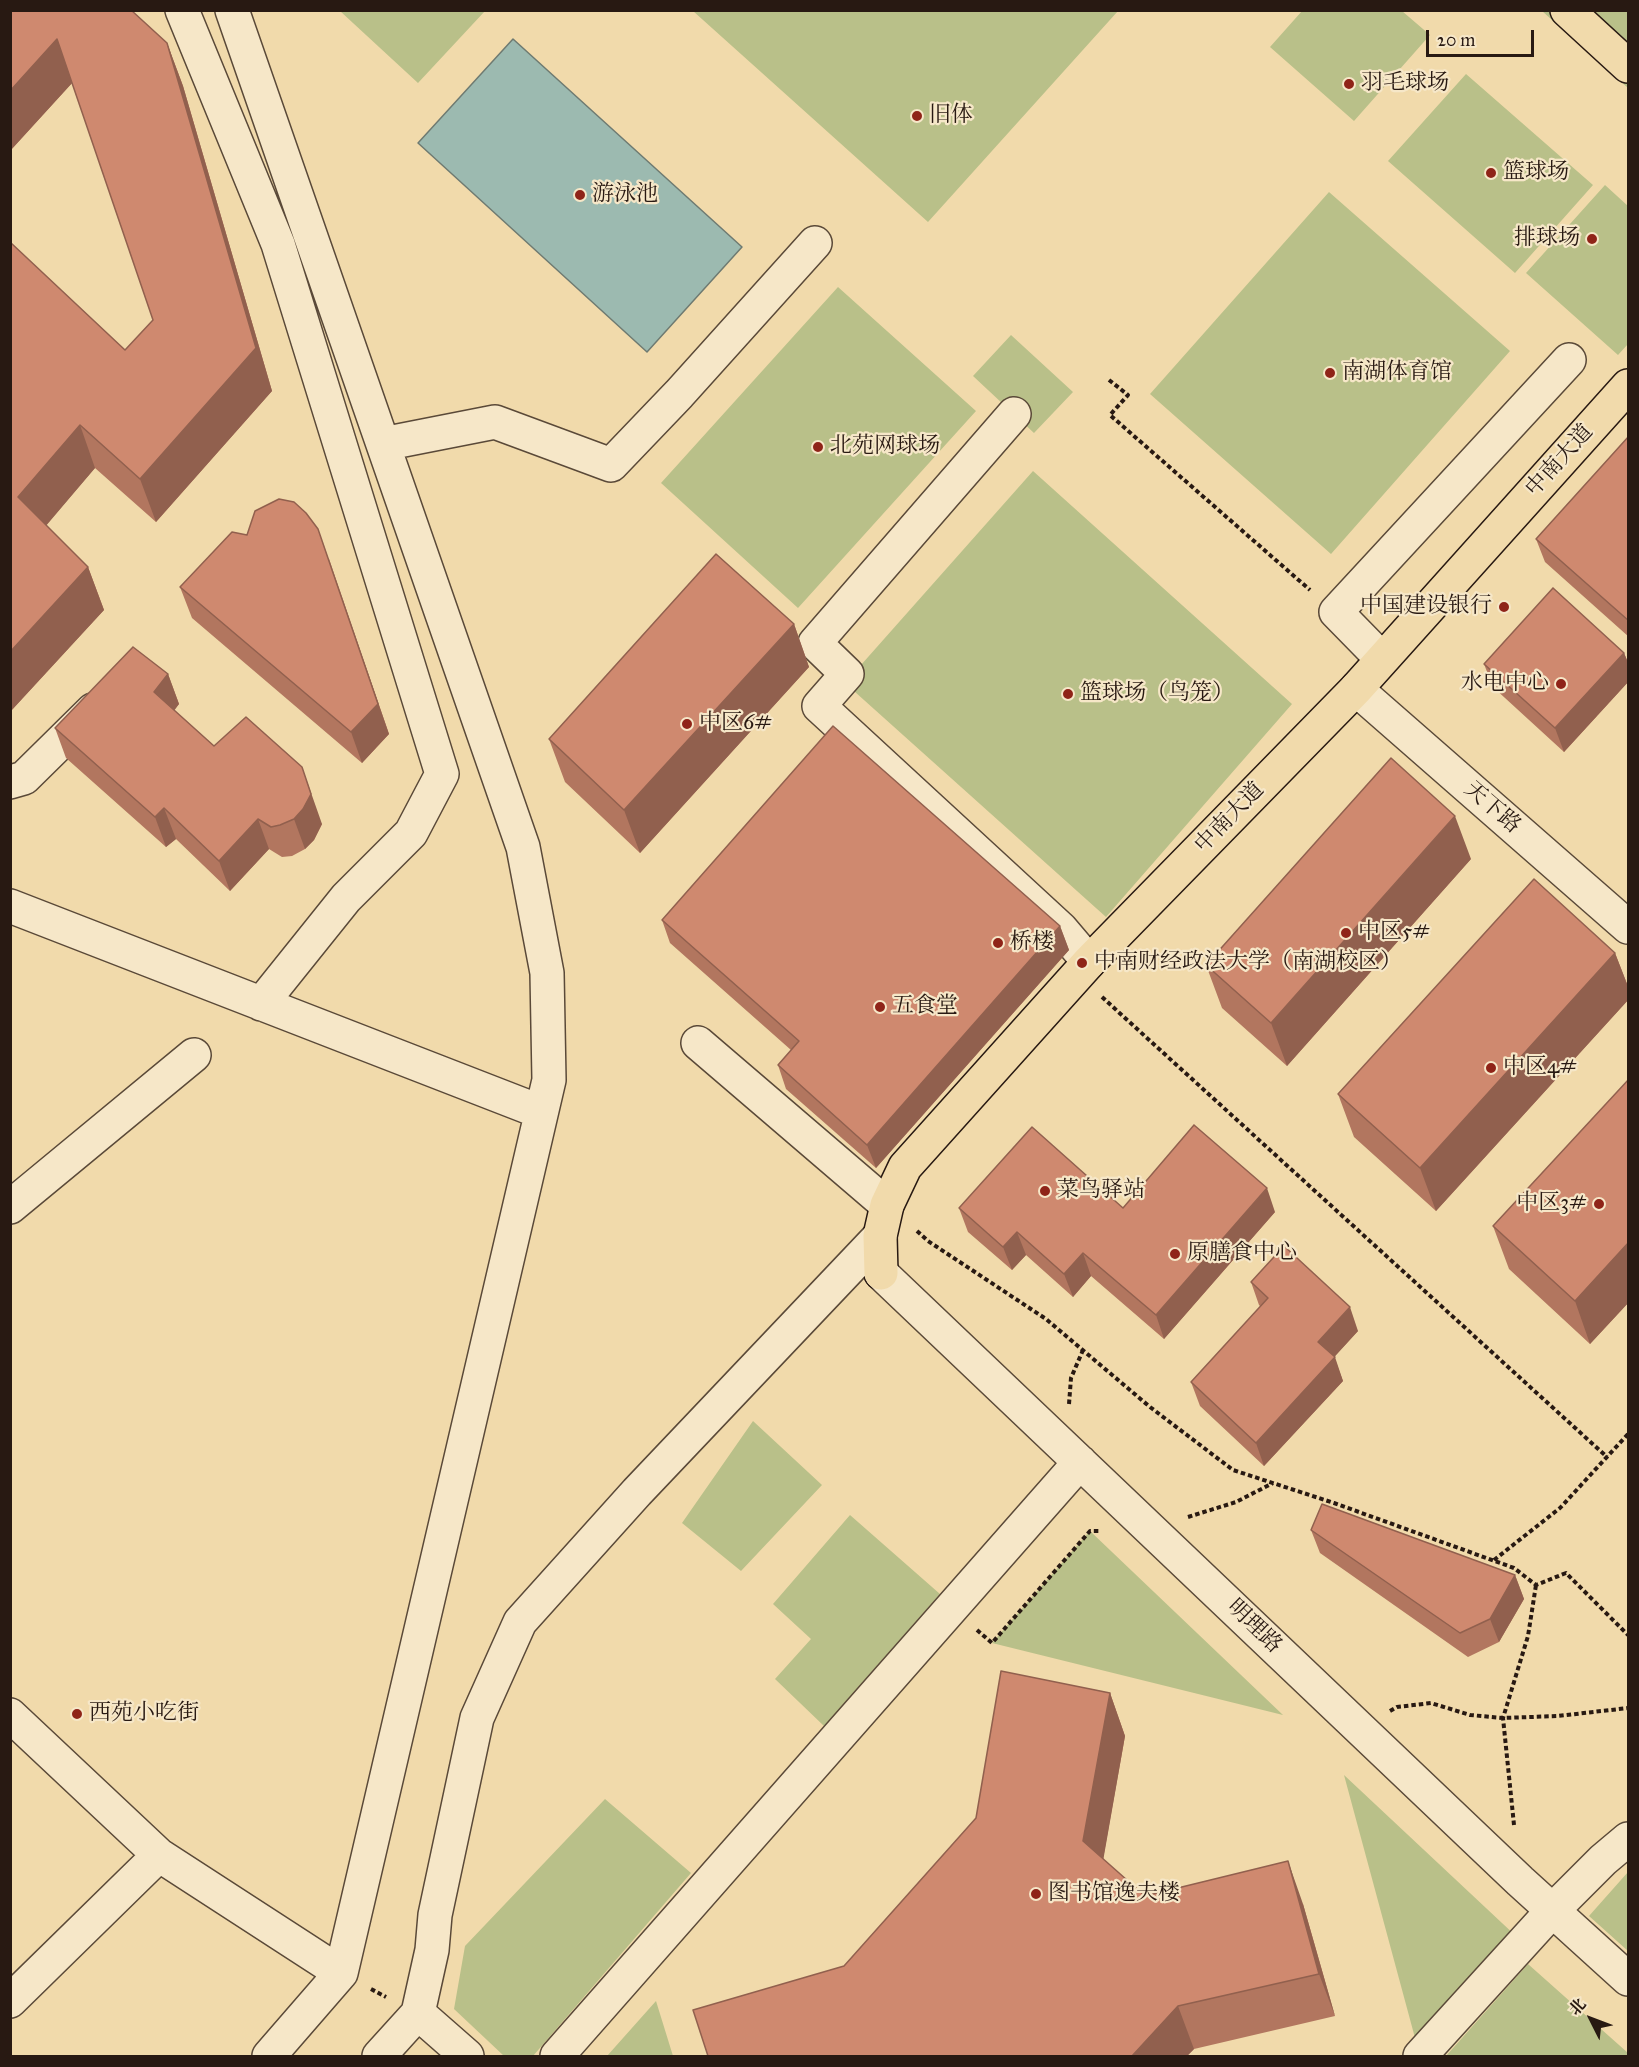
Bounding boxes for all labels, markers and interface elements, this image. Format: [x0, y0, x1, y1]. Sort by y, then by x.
scale bar [1429, 18, 1537, 56]
text: 20 m [1437, 29, 1475, 51]
place label: 羽毛球场 [1361, 71, 1449, 97]
marker: 羽毛球场 [1342, 77, 1356, 91]
place label: 旧体 [929, 103, 973, 129]
marker: 旧体 [910, 109, 924, 123]
place label: 篮球场 [1503, 160, 1569, 186]
marker: 篮球场 [1484, 166, 1498, 180]
place label: 游泳池 [592, 182, 658, 208]
marker: 游泳池 [573, 188, 587, 202]
place label: 排球场 [1514, 226, 1580, 252]
marker: 排球场 [1585, 232, 1599, 246]
place label: 南湖体育馆 [1342, 360, 1452, 386]
marker: 南湖体育馆 [1323, 366, 1337, 380]
street label: 中南大道 [1521, 419, 1599, 503]
place label: 北苑网球场 [830, 434, 940, 460]
marker: 北苑网球场 [811, 440, 825, 454]
place label: 中国建设银行 [1360, 594, 1492, 620]
marker: 中国建设银行 [1497, 600, 1511, 614]
place label: 水电中心 [1461, 671, 1549, 697]
marker: 水电中心 [1554, 677, 1568, 691]
place label: 篮球场（鸟笼） [1080, 681, 1234, 707]
marker: 篮球场（鸟笼） [1061, 687, 1075, 701]
place label: 中区6# [699, 711, 772, 737]
marker: 中区6# [680, 717, 694, 731]
street label: 天下路 [1458, 776, 1526, 840]
street label: 中南大道 [1190, 777, 1270, 859]
place label: 中区5# [1358, 920, 1430, 946]
marker: 中区5# [1339, 926, 1353, 940]
place label: 桥楼 [1010, 930, 1054, 956]
marker: 桥楼 [991, 936, 1005, 950]
place label: 中南财经政法大学（南湖校区） [1094, 950, 1402, 976]
marker: 中南财经政法大学（南湖校区） [1075, 956, 1089, 970]
place label: 五食堂 [892, 994, 958, 1020]
marker: 五食堂 [873, 1000, 887, 1014]
place label: 中区4# [1503, 1055, 1577, 1081]
marker: 中区4# [1484, 1061, 1498, 1075]
place label: 菜鸟驿站 [1057, 1178, 1145, 1204]
marker: 菜鸟驿站 [1038, 1184, 1052, 1198]
place label: 中区3# [1516, 1191, 1587, 1217]
marker: 中区3# [1592, 1197, 1606, 1211]
place label: 原膳食中心 [1187, 1241, 1297, 1267]
marker: 原膳食中心 [1168, 1247, 1182, 1261]
street label: 明理路 [1221, 1595, 1287, 1659]
place label: 西苑小吃街 [89, 1701, 199, 1727]
marker: 西苑小吃街 [70, 1707, 84, 1721]
place label: 图书馆逸夫楼 [1048, 1881, 1180, 1907]
marker: 图书馆逸夫楼 [1029, 1887, 1043, 1901]
north arrow [1561, 1989, 1621, 2049]
text: 北 [1565, 1994, 1590, 2019]

